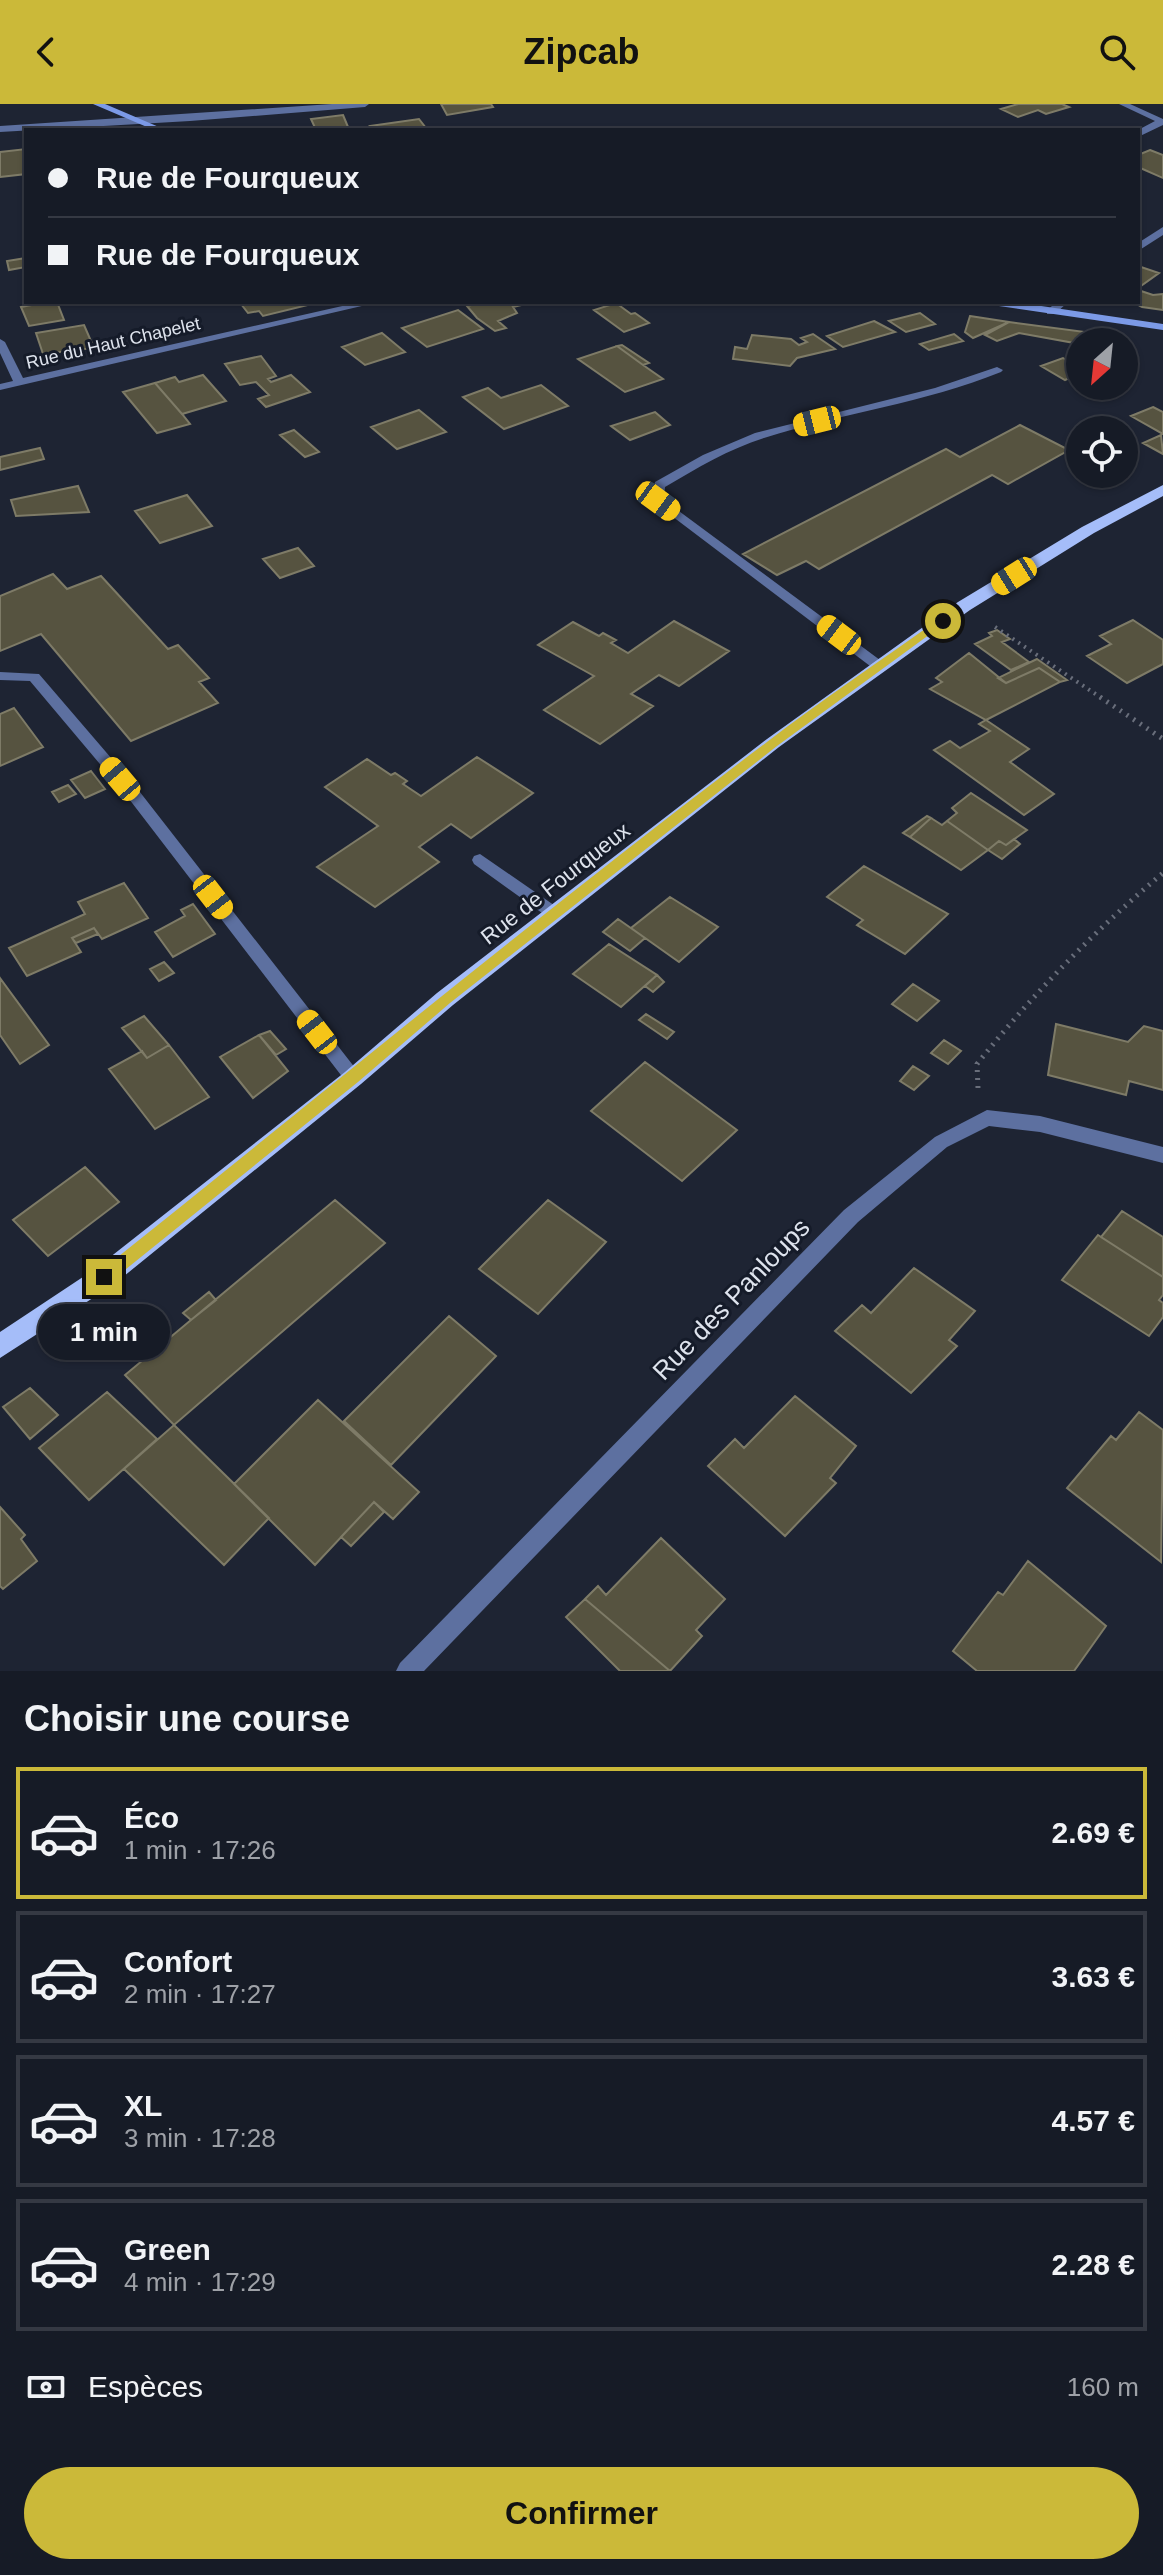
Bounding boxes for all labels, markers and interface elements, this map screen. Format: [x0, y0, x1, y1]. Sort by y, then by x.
icon: back [24, 30, 68, 74]
icon: search [1095, 30, 1139, 74]
text: Zipcab [523, 31, 640, 72]
text: Rue de Fourqueux [96, 161, 359, 194]
text: Rue de Fourqueux [96, 238, 359, 271]
street label: Rue du Haut Chapelet [24, 313, 202, 373]
north arrow [1066, 328, 1138, 400]
map controls [1066, 328, 1138, 488]
car [791, 404, 843, 438]
button: locate [1066, 416, 1138, 488]
car [632, 477, 684, 525]
car [987, 553, 1041, 599]
route start [925, 603, 961, 639]
car [813, 611, 865, 659]
car [95, 753, 145, 805]
street label: Rue de Fourqueux [476, 817, 635, 949]
car [189, 871, 237, 923]
car [293, 1006, 341, 1058]
street label: Rue des Panloups [646, 1212, 816, 1386]
route end [86, 1259, 122, 1295]
callout: 1 min [38, 1305, 170, 1361]
text: 1 min [70, 1317, 138, 1347]
text: Choisir une course [24, 1698, 350, 1739]
icon: car [28, 1797, 100, 1869]
text: Éco [124, 1801, 179, 1834]
text: 2.69 € [1052, 1816, 1135, 1849]
text: 1 min · 17:26 [124, 1835, 276, 1865]
icon: car [28, 1941, 100, 2013]
text: Confort [124, 1945, 232, 1978]
text: 3.63 € [1052, 1960, 1135, 1993]
text: 2 min · 17:27 [124, 1979, 276, 2009]
icon: car [28, 2085, 100, 2157]
text: XL [124, 2089, 162, 2122]
text: 4.57 € [1052, 2104, 1135, 2137]
text: 3 min · 17:28 [124, 2123, 276, 2153]
icon: car [28, 2229, 100, 2301]
text: Green [124, 2233, 211, 2266]
text: 2.28 € [1052, 2248, 1135, 2281]
text: 4 min · 17:29 [124, 2267, 276, 2297]
icon: cash [24, 2365, 68, 2409]
text: Espèces [88, 2370, 203, 2403]
text: 160 m [1067, 2372, 1139, 2402]
button: Confirmer [24, 2467, 1139, 2559]

